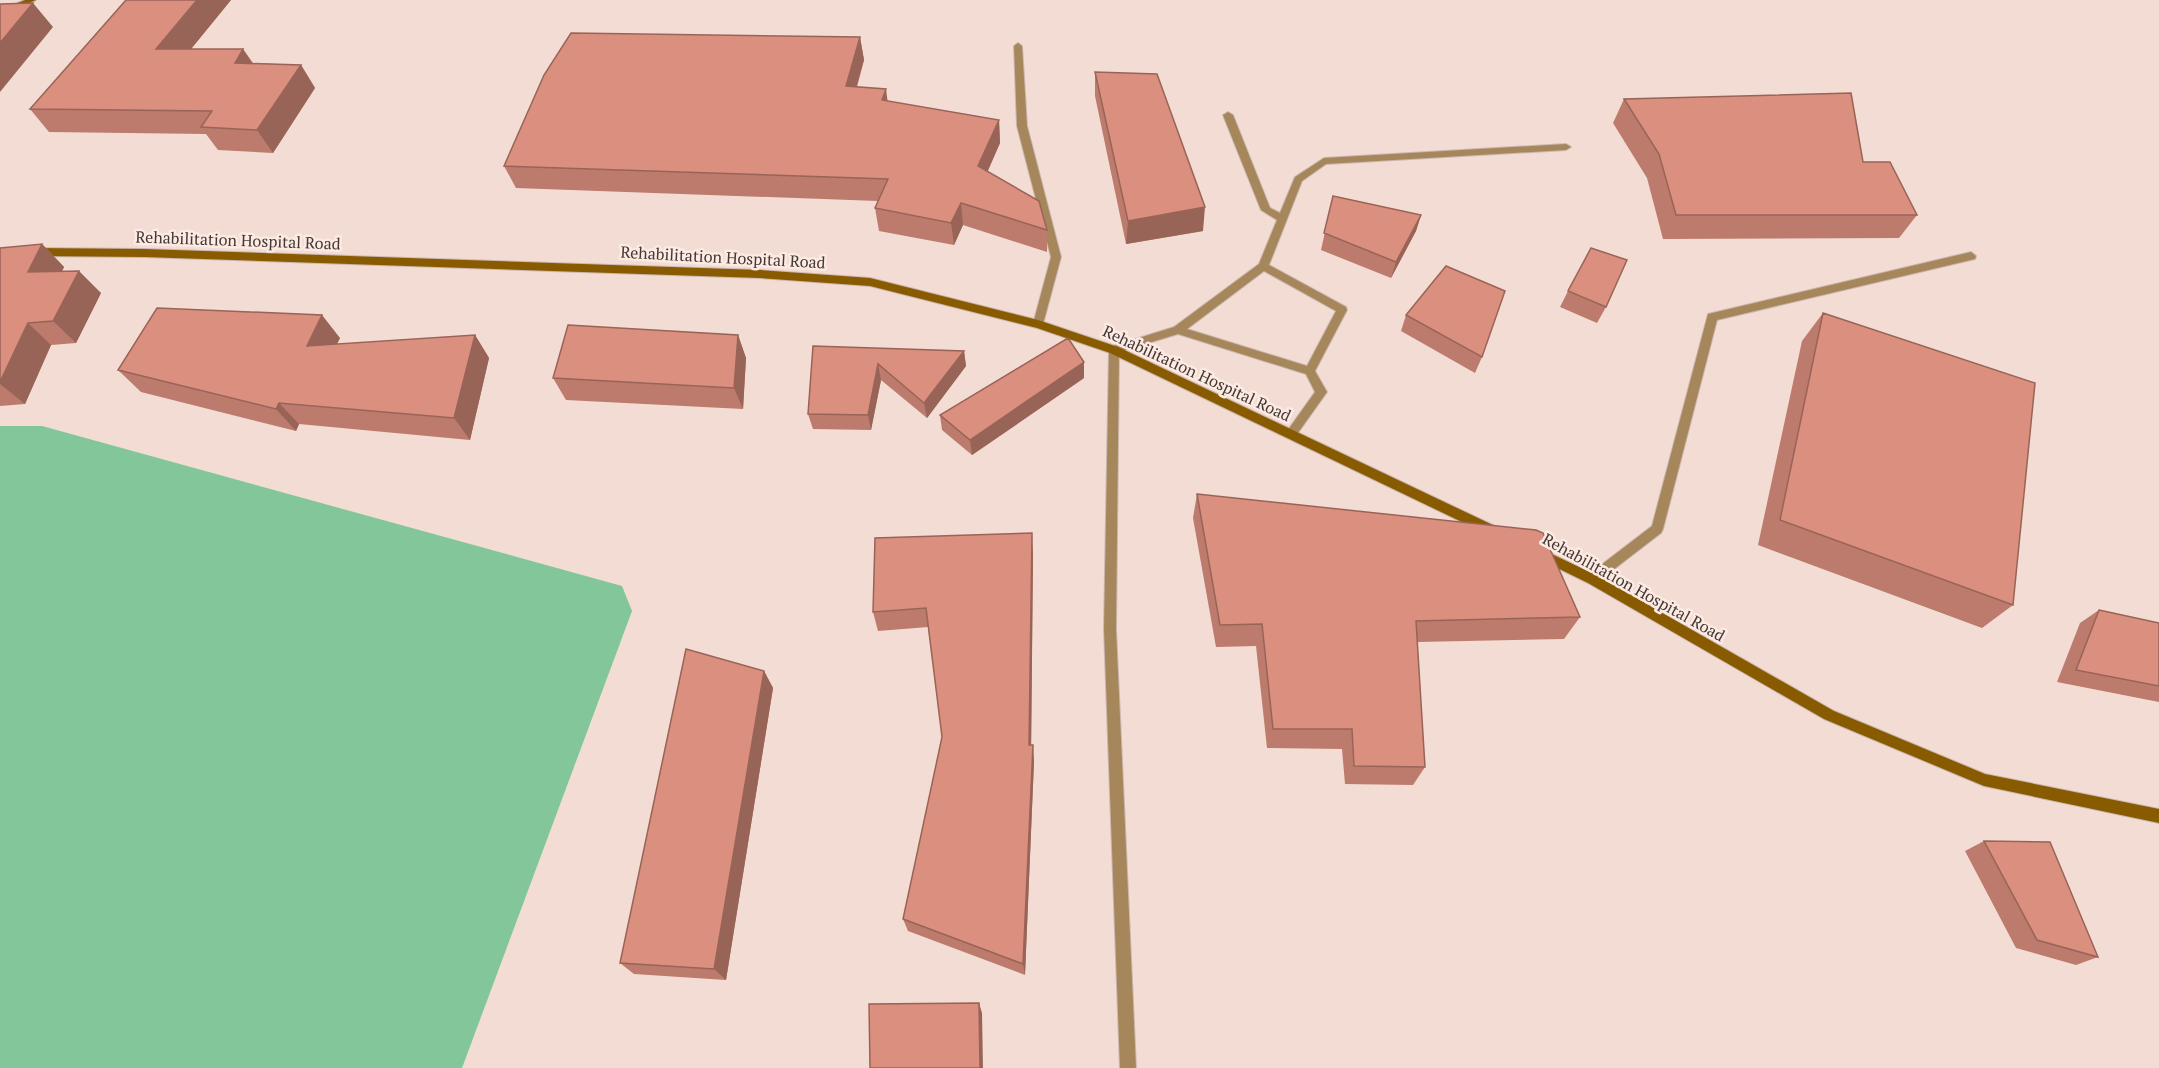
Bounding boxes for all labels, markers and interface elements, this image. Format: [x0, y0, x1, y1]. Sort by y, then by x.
street label: Rehabilitation Hospital Road [135, 225, 341, 255]
street label: Rehabilitation Hospital Road [620, 241, 826, 273]
street label: Rehabilitation Hospital Road [1099, 320, 1295, 426]
street label: Rehabilitation Hospital Road [1539, 528, 1729, 646]

